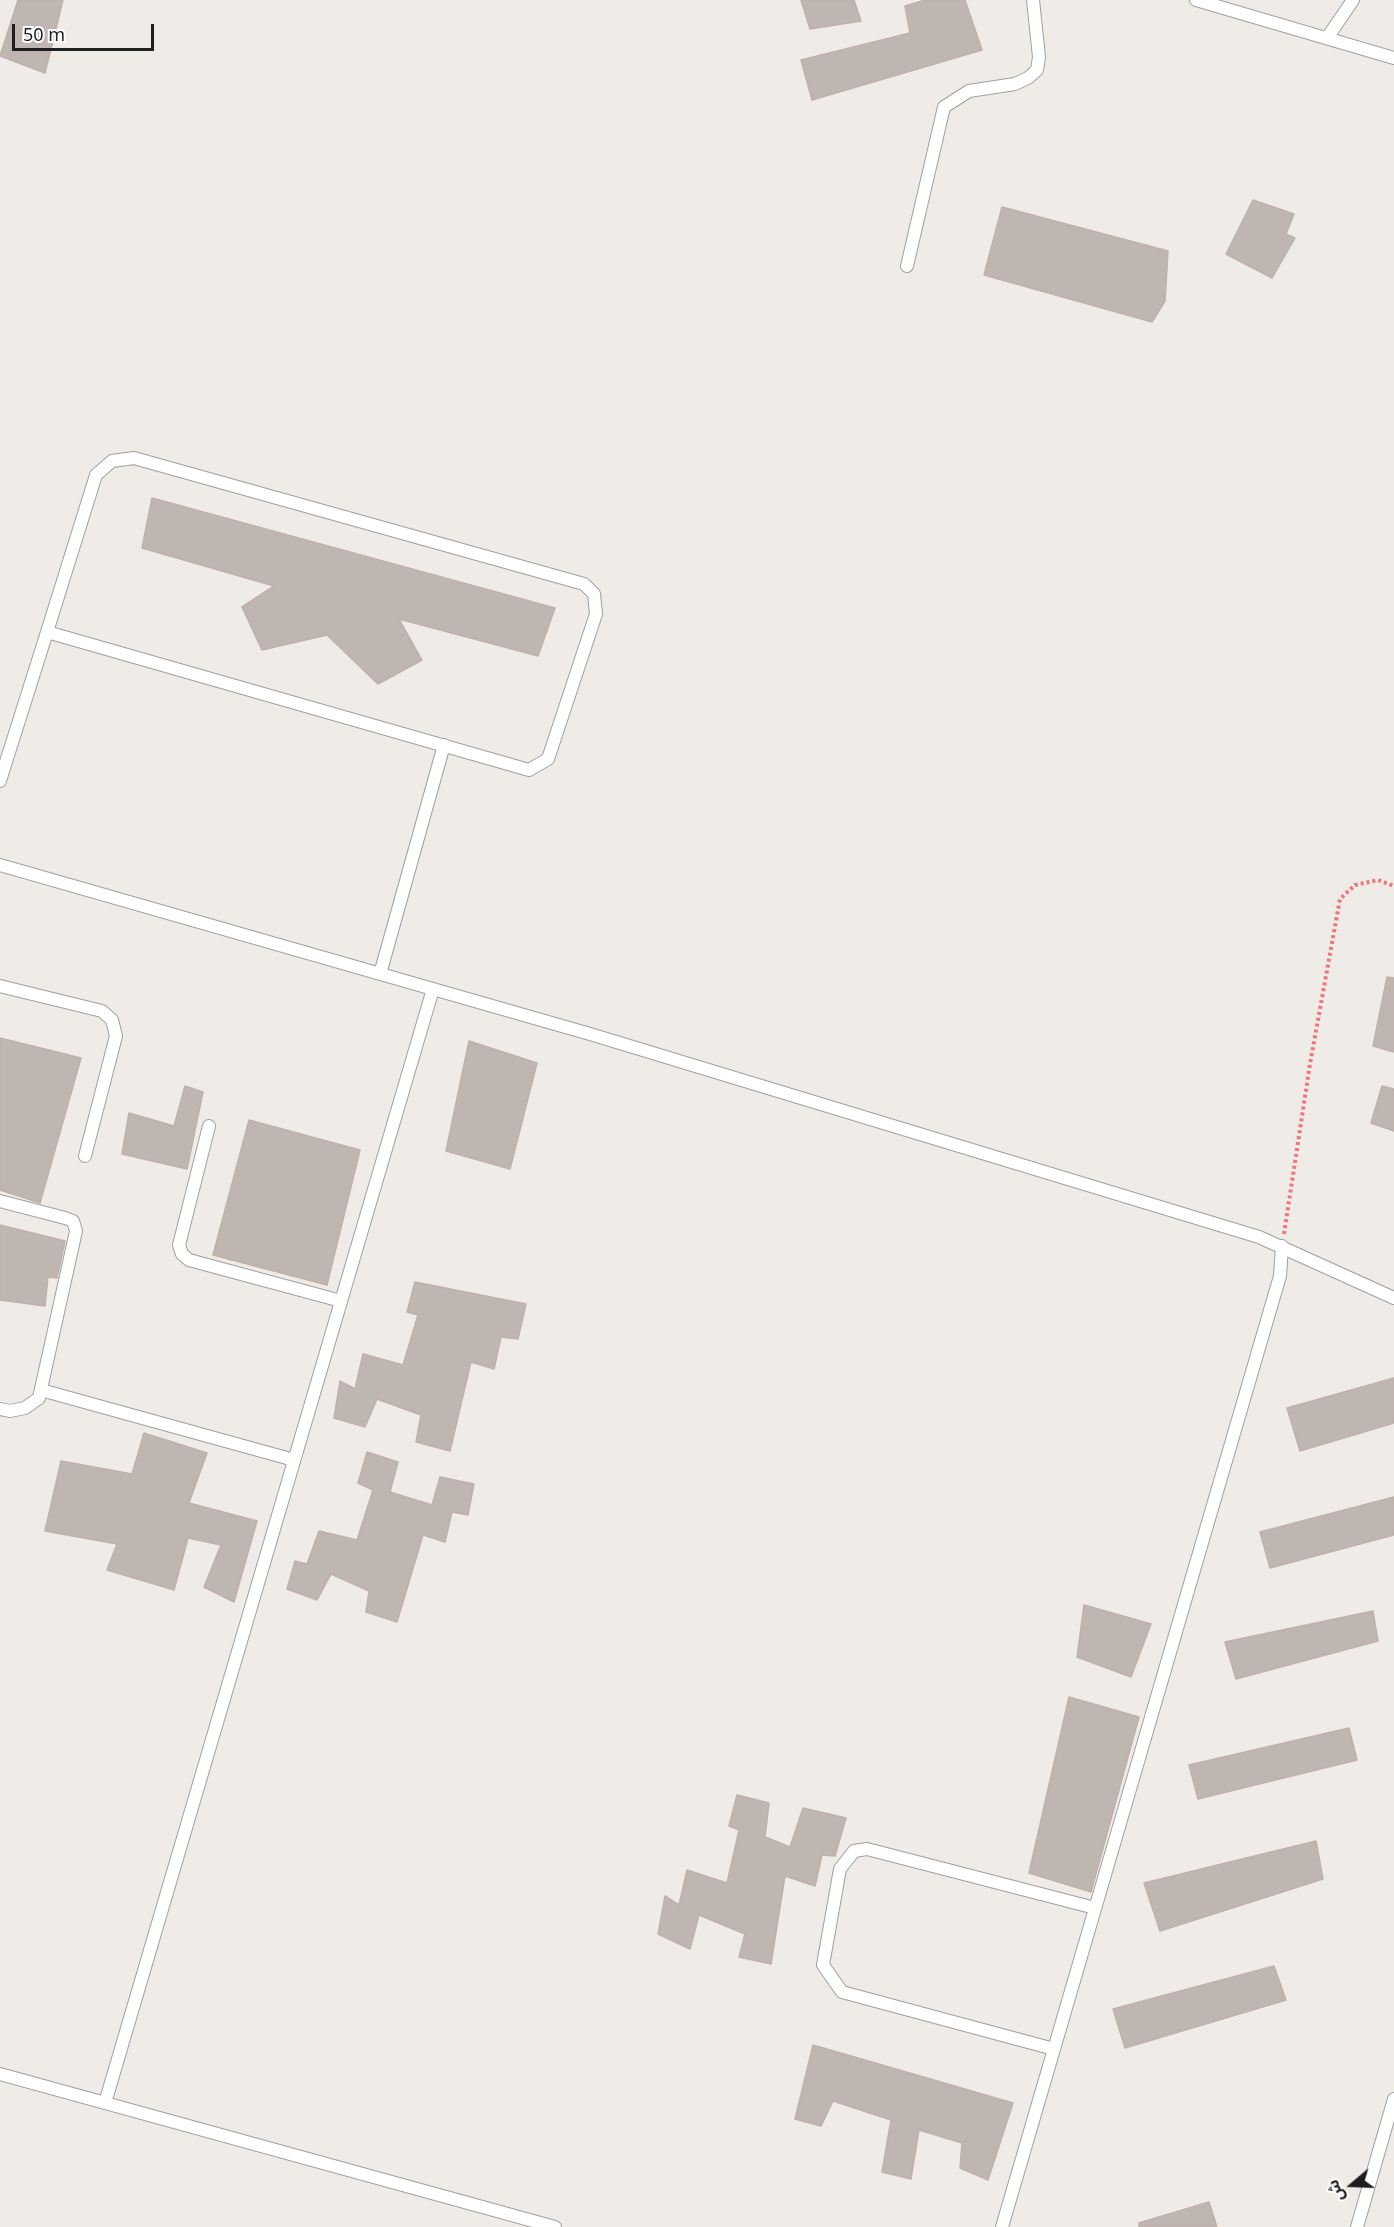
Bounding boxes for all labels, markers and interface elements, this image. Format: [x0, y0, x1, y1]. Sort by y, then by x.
scale bar [15, 12, 158, 50]
text: 50 m [23, 22, 65, 46]
north arrow [1322, 2155, 1382, 2215]
text: ش [1321, 2177, 1349, 2205]

